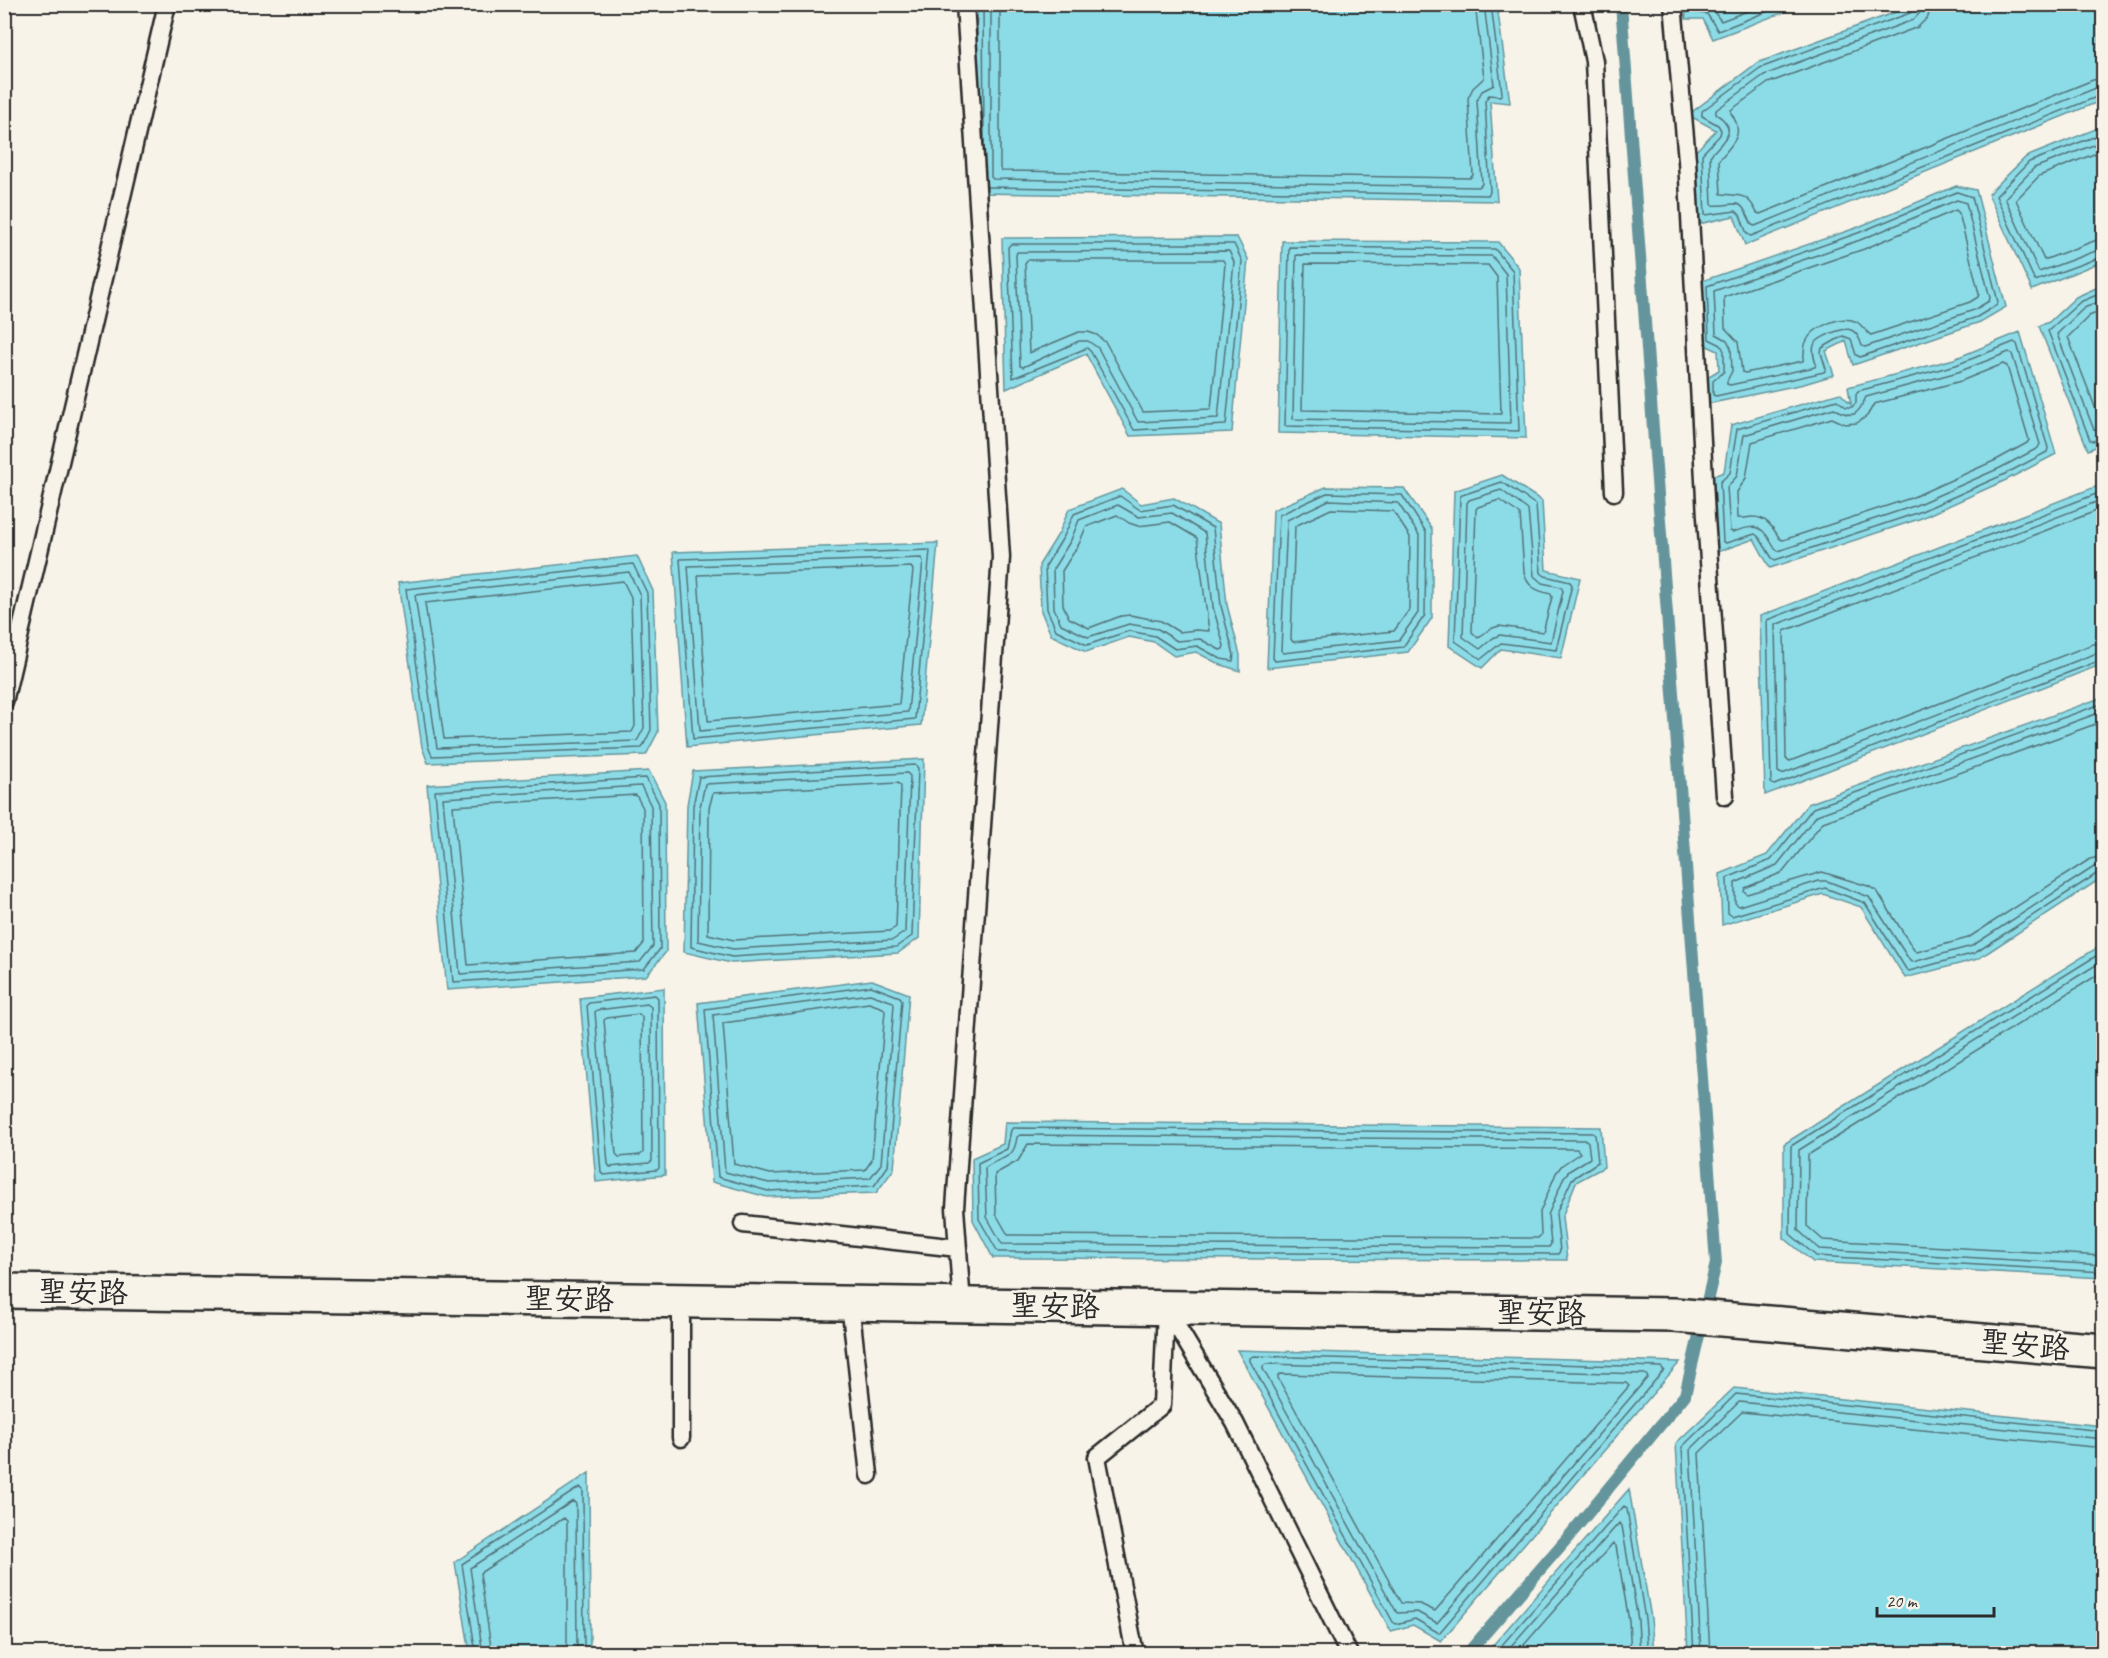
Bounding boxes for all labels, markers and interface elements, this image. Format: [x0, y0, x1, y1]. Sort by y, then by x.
street label: 聖安路 [38, 1272, 128, 1312]
street label: 聖安路 [524, 1279, 614, 1319]
street label: 聖安路 [1010, 1286, 1100, 1326]
street label: 聖安路 [1496, 1293, 1586, 1333]
street label: 聖安路 [1979, 1322, 2071, 1368]
scale bar [1877, 1580, 1994, 1618]
text: 20 m [1886, 1590, 1919, 1612]

